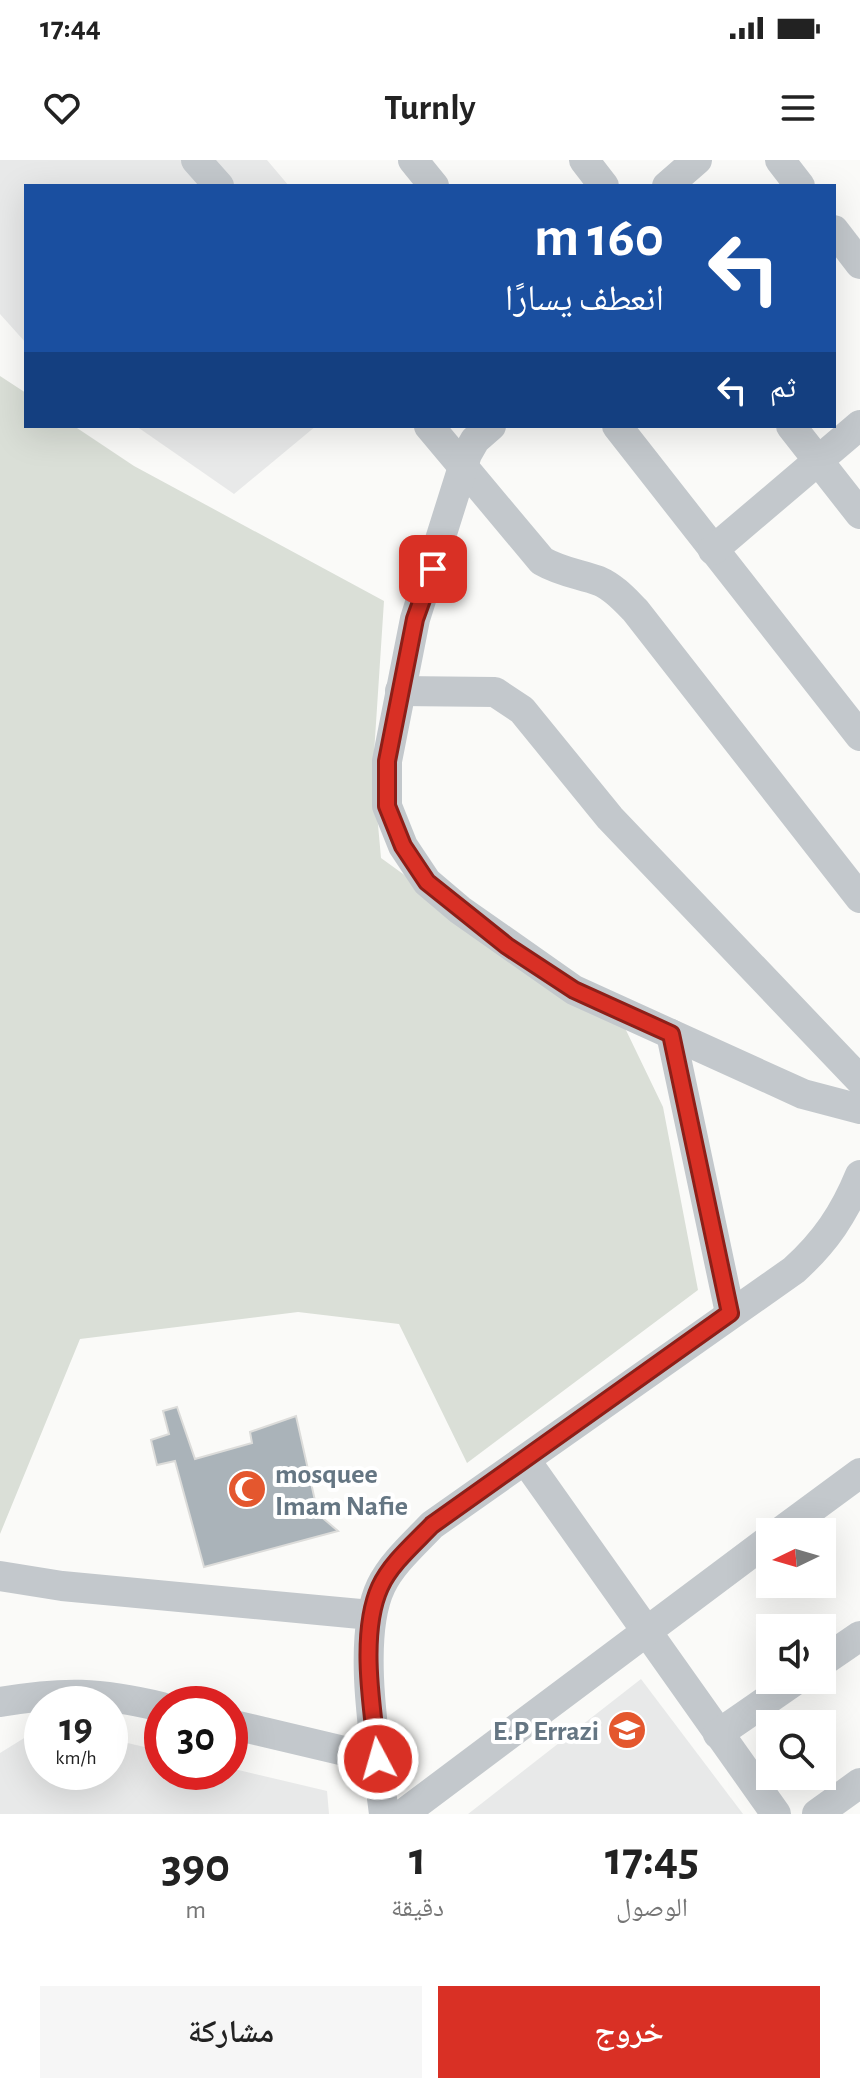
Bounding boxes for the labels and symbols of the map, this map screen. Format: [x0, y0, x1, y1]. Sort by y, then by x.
pin [399, 535, 467, 603]
place label: mosquee Imam Nafie [275, 1461, 408, 1521]
mosque icon: mosquee Imam Nafie [226, 1468, 268, 1510]
north arrow [756, 1518, 836, 1598]
speed limit sign: 30 [144, 1686, 248, 1790]
school or university icon: E.P Errazi [606, 1709, 648, 1751]
position arrow [336, 1717, 420, 1801]
place label: E.P Errazi [493, 1718, 599, 1746]

